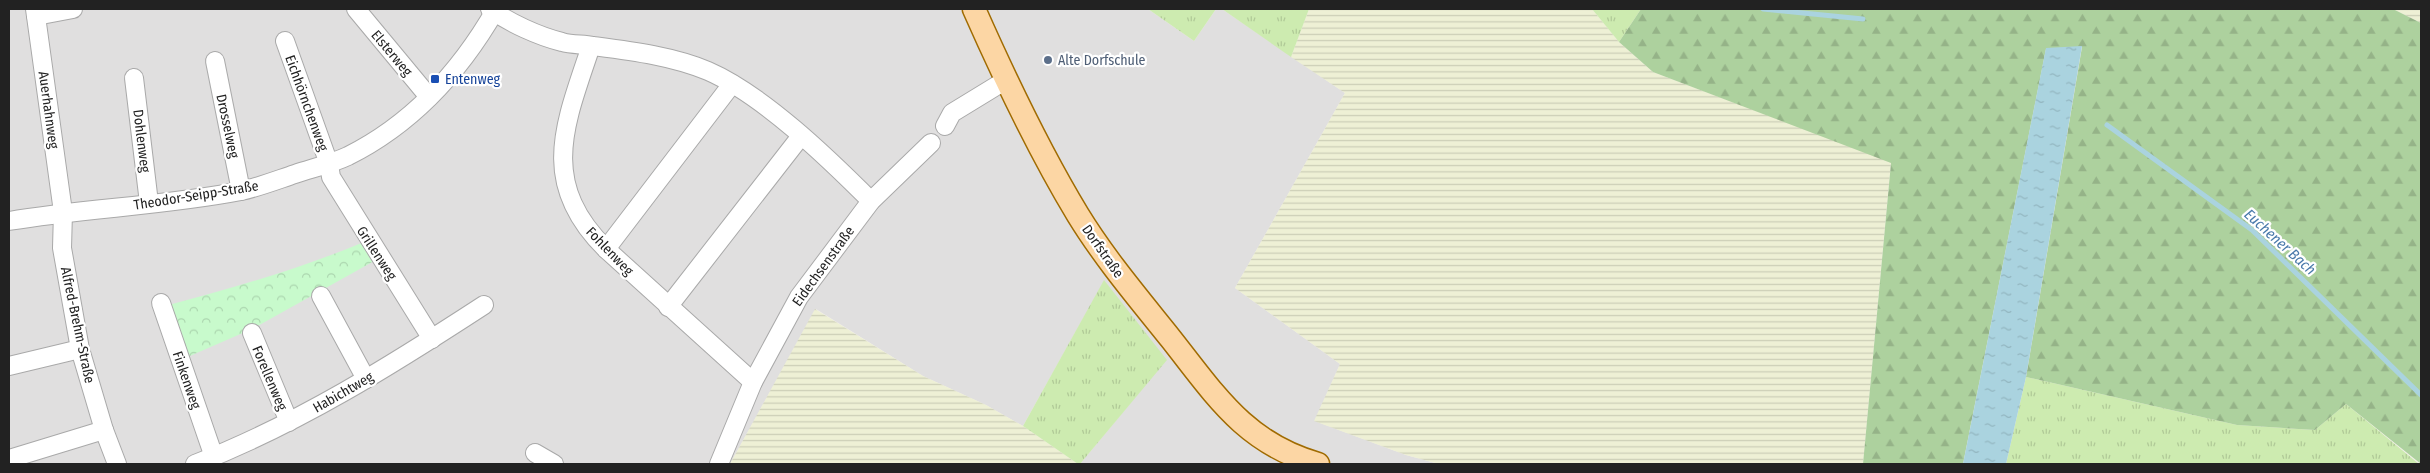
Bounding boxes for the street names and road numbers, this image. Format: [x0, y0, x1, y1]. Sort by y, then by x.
street label: Elsterweg [367, 27, 416, 80]
street label: Eichhörnchenweg [281, 53, 332, 154]
street label: Auerhahnweg [35, 70, 62, 150]
street label: Drosselweg [212, 93, 243, 160]
street label: Dohlenweg [129, 109, 154, 174]
street label: Theodor-Seipp-Straße [132, 177, 260, 214]
street label: Dorfstraße [1078, 221, 1127, 281]
street label: Grillenweg [353, 223, 400, 284]
street label: Eidechsenstraße [789, 223, 858, 309]
street label: Fohlenweg [582, 224, 637, 279]
street label: Alfred-Brehm-Straße [57, 265, 98, 385]
street label: Forellenweg [248, 343, 291, 414]
street label: Finkenweg [169, 349, 204, 412]
street label: Habichtweg [310, 368, 377, 417]

